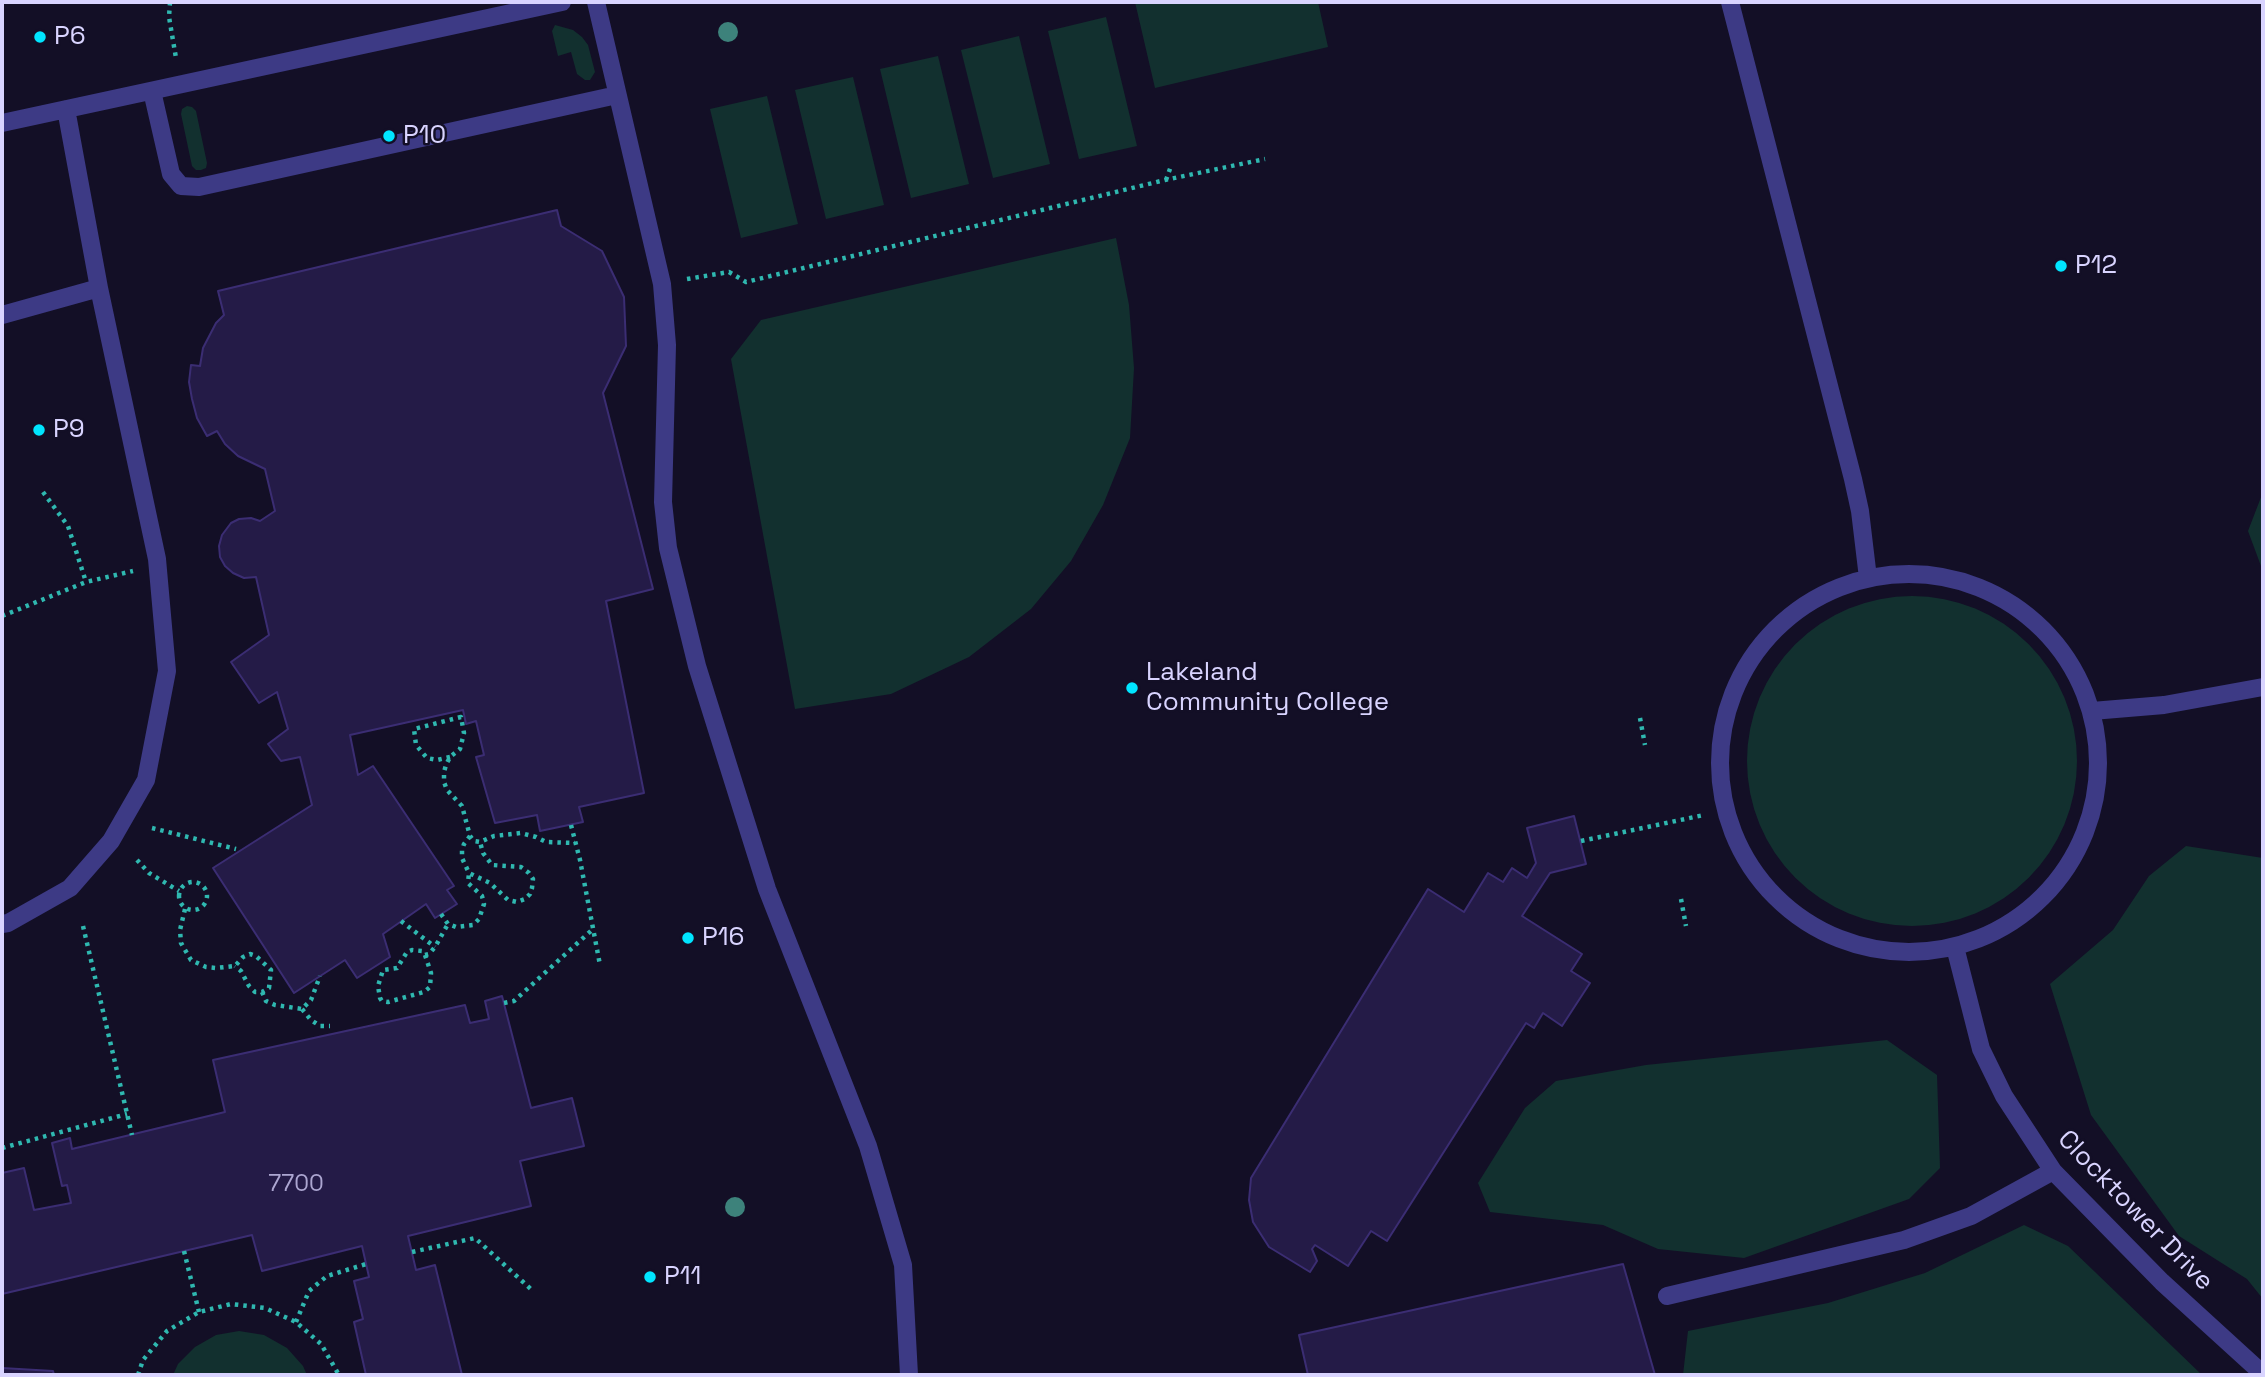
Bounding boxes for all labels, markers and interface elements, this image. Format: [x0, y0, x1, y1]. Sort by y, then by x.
place label: P6 [54, 21, 86, 53]
marker: P6 [32, 29, 48, 45]
place label: P10 [403, 120, 446, 152]
marker: P10 [381, 128, 397, 144]
place label: P12 [2075, 250, 2117, 282]
marker: P12 [2053, 258, 2069, 274]
place label: P9 [53, 414, 85, 446]
marker: P9 [31, 422, 47, 438]
place label: Lakeland Community College [1146, 657, 1389, 718]
marker: Lakeland Community College [1124, 680, 1140, 696]
place label: P16 [702, 922, 744, 954]
marker: P16 [680, 930, 696, 946]
street label: Clocktower Drive [2051, 1124, 2219, 1298]
house number: 7700 [268, 1171, 324, 1199]
place label: P11 [664, 1261, 701, 1293]
marker: P11 [642, 1269, 658, 1285]

